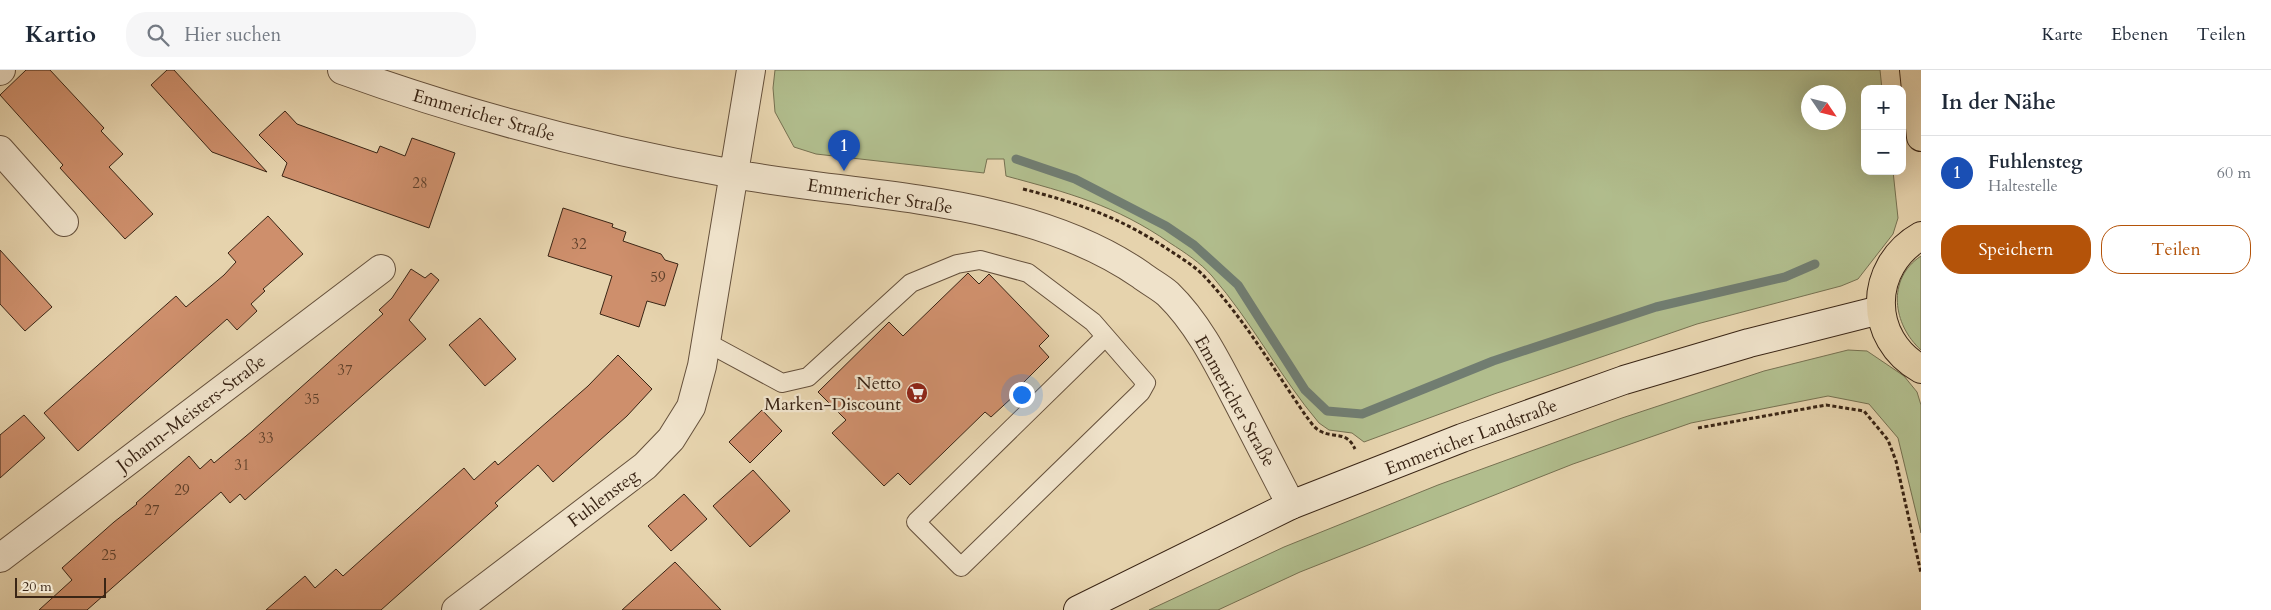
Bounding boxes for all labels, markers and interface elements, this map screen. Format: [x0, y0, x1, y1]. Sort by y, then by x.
search box [126, 12, 476, 57]
text: Kartio [25, 18, 96, 51]
icon: search [144, 21, 172, 49]
text: Hier suchen [184, 22, 281, 48]
text: Karte [2041, 22, 2083, 47]
text: Ebenen [2111, 22, 2169, 47]
text: Teilen [2197, 22, 2246, 47]
street label: Emmericher Straße [410, 83, 558, 148]
north arrow [1801, 85, 1846, 130]
map controls [1861, 85, 1906, 175]
button: + [1861, 85, 1906, 130]
text: In der Nähe [1941, 88, 2056, 117]
pin: 1 [828, 130, 860, 171]
button: − [1861, 130, 1906, 175]
text: Fuhlensteg [1988, 149, 2082, 175]
text: 1 [1953, 162, 1961, 184]
text: 60 m [2217, 162, 2251, 184]
house number: 28 [412, 173, 428, 193]
street label: Emmericher Straße [805, 173, 954, 220]
text: Haltestelle [1988, 175, 2058, 197]
button: Speichern [1941, 225, 2091, 274]
button: Teilen [2101, 225, 2251, 274]
house number: 32 [571, 234, 587, 254]
house number: 59 [650, 267, 666, 287]
street label: Emmericher Straße [1188, 331, 1281, 472]
street label: Johann-Meisters-Straße [109, 349, 271, 480]
house number: 37 [337, 360, 353, 380]
place label: Netto Marken-Discount [764, 371, 901, 417]
supermarket icon: Netto Marken-Discount [905, 381, 929, 405]
your location [1009, 382, 1035, 408]
house number: 35 [304, 389, 320, 409]
street label: Emmericher Landstraße [1382, 393, 1561, 482]
house number: 33 [258, 428, 274, 448]
house number: 31 [234, 455, 250, 475]
street label: Fuhlensteg [563, 463, 645, 533]
house number: 29 [174, 480, 190, 500]
house number: 27 [144, 500, 160, 520]
house number: 25 [101, 545, 117, 565]
scale bar [15, 575, 106, 598]
text: 20 m [22, 577, 52, 596]

